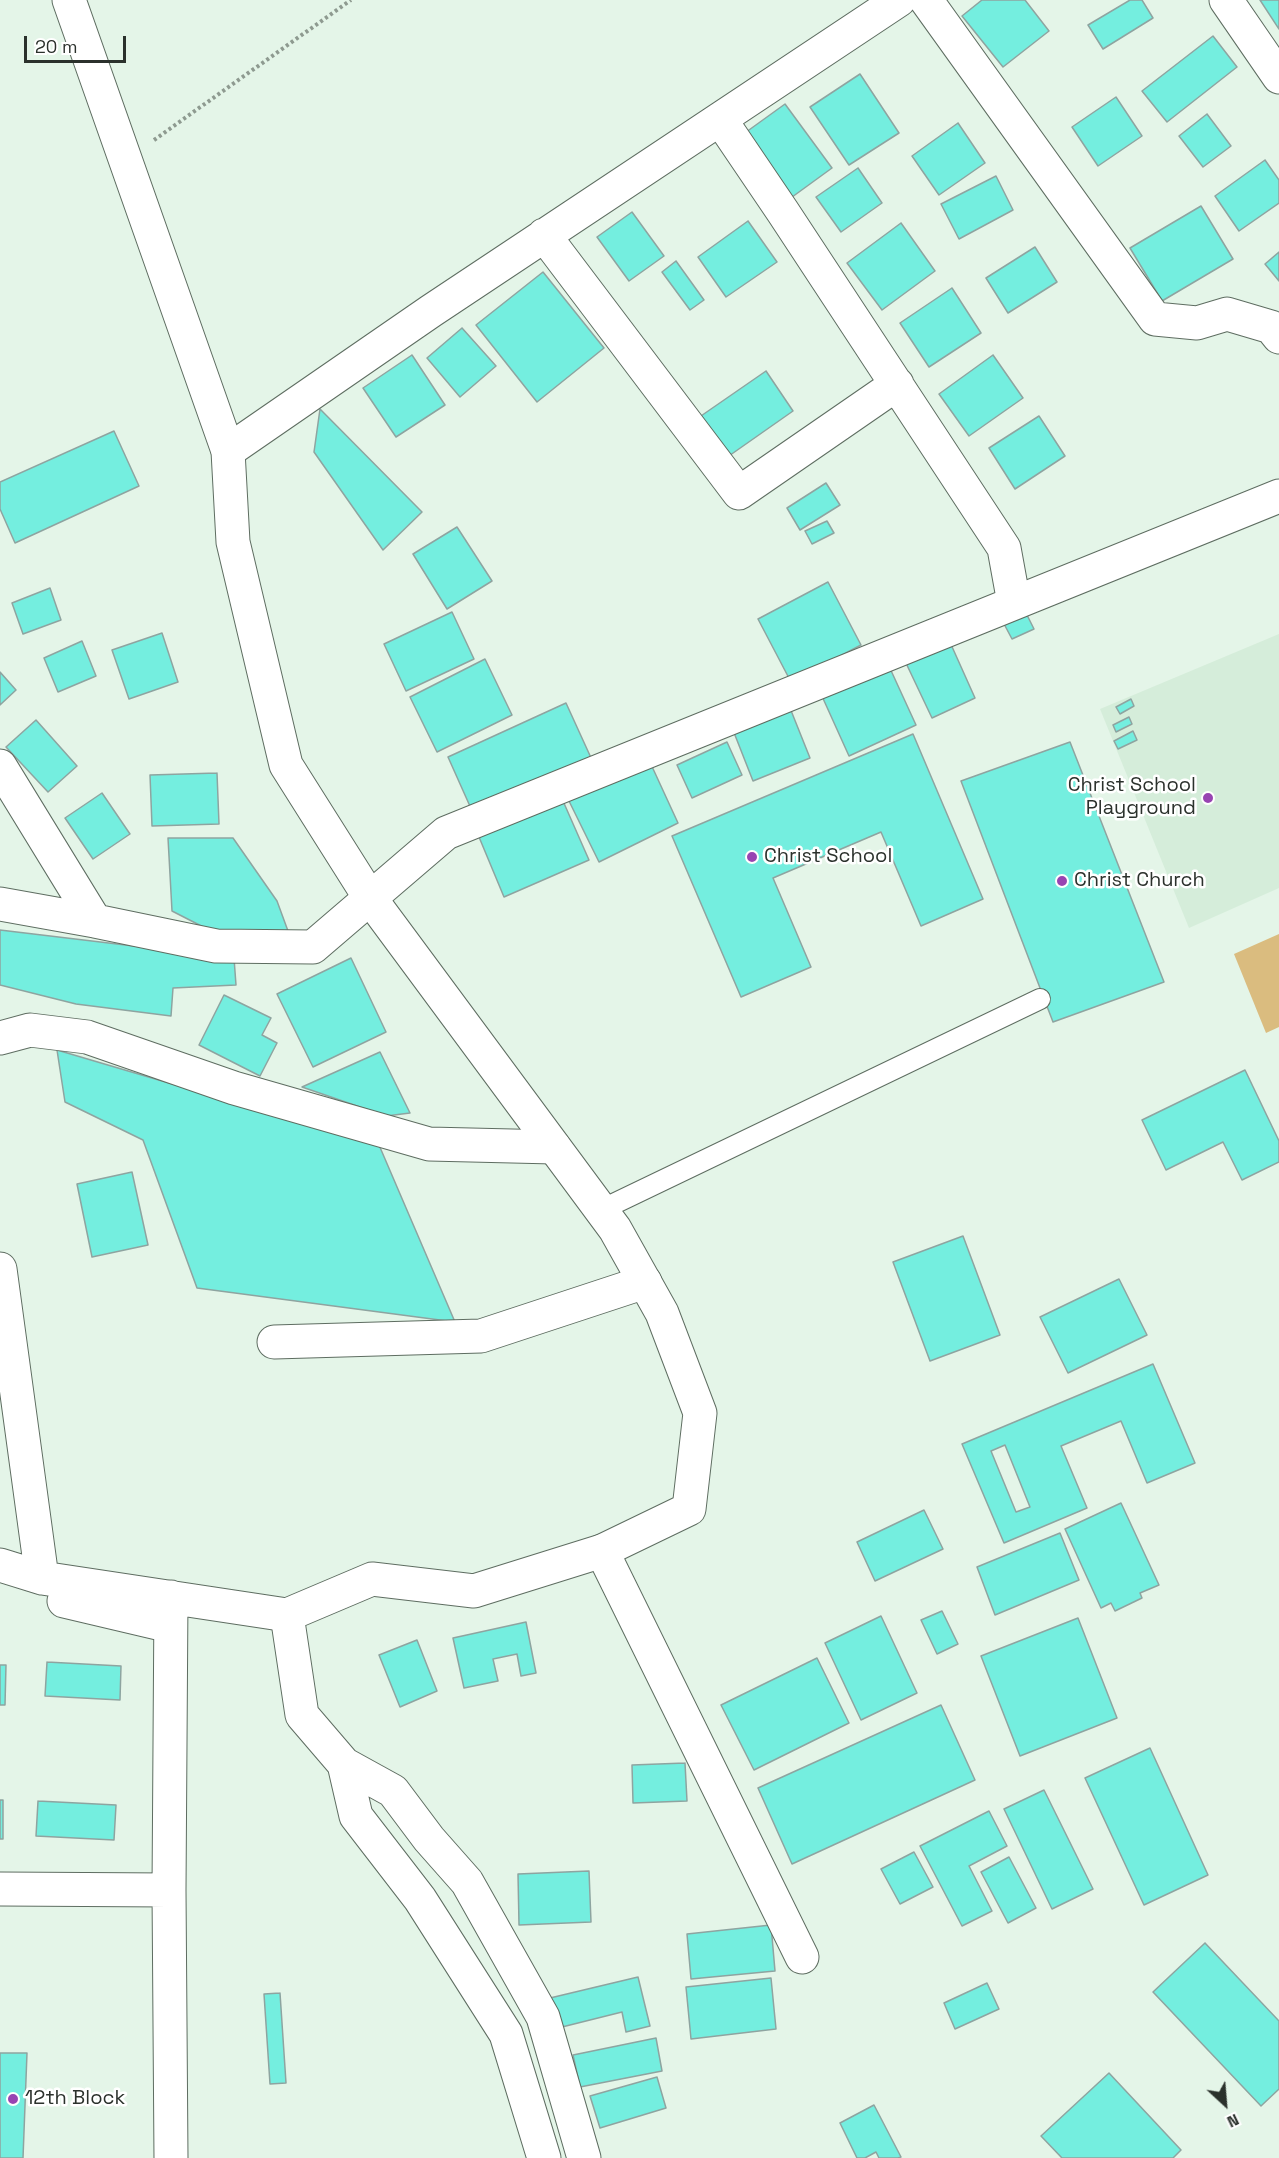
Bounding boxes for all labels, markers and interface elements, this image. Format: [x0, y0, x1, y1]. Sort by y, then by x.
scale bar [27, 24, 129, 62]
text: 20 m [35, 35, 78, 58]
place label: Christ School Playground [1068, 774, 1196, 821]
marker: Christ School Playground [1201, 791, 1215, 805]
place label: Christ School [764, 845, 892, 869]
marker: Christ School [745, 850, 759, 864]
place label: Christ Church [1074, 869, 1205, 893]
marker: Christ Church [1055, 874, 1069, 888]
north arrow [1195, 2074, 1255, 2134]
place label: 12th Block [25, 2087, 125, 2111]
marker: 12th Block [6, 2092, 20, 2106]
text: N [1224, 2109, 1243, 2132]

